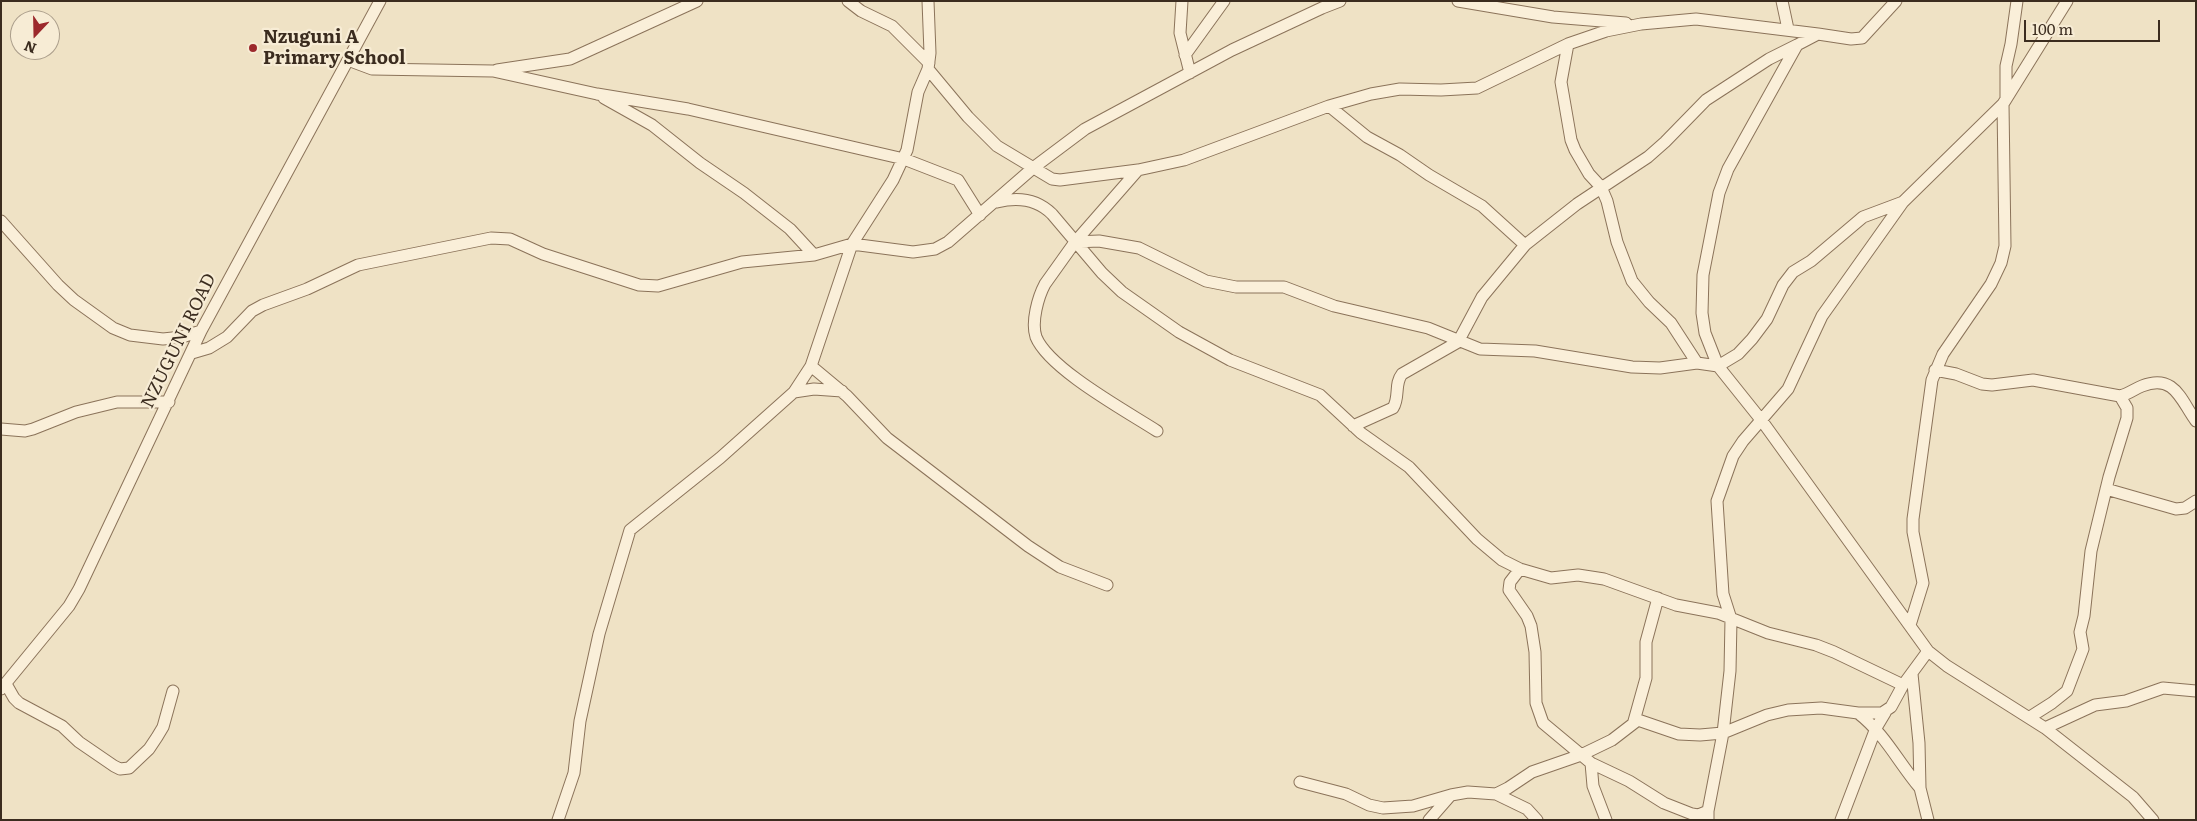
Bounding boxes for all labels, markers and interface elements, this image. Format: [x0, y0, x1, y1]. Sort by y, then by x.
north arrow [10, 10, 60, 60]
scale bar [2027, 10, 2163, 42]
text: 100 m [2032, 17, 2073, 40]
place label: Nzuguni A Primary School [263, 27, 406, 70]
text: N [21, 37, 39, 60]
marker: Nzuguni A Primary School [247, 42, 259, 54]
street label: NZUGUNI ROAD [137, 270, 221, 412]

